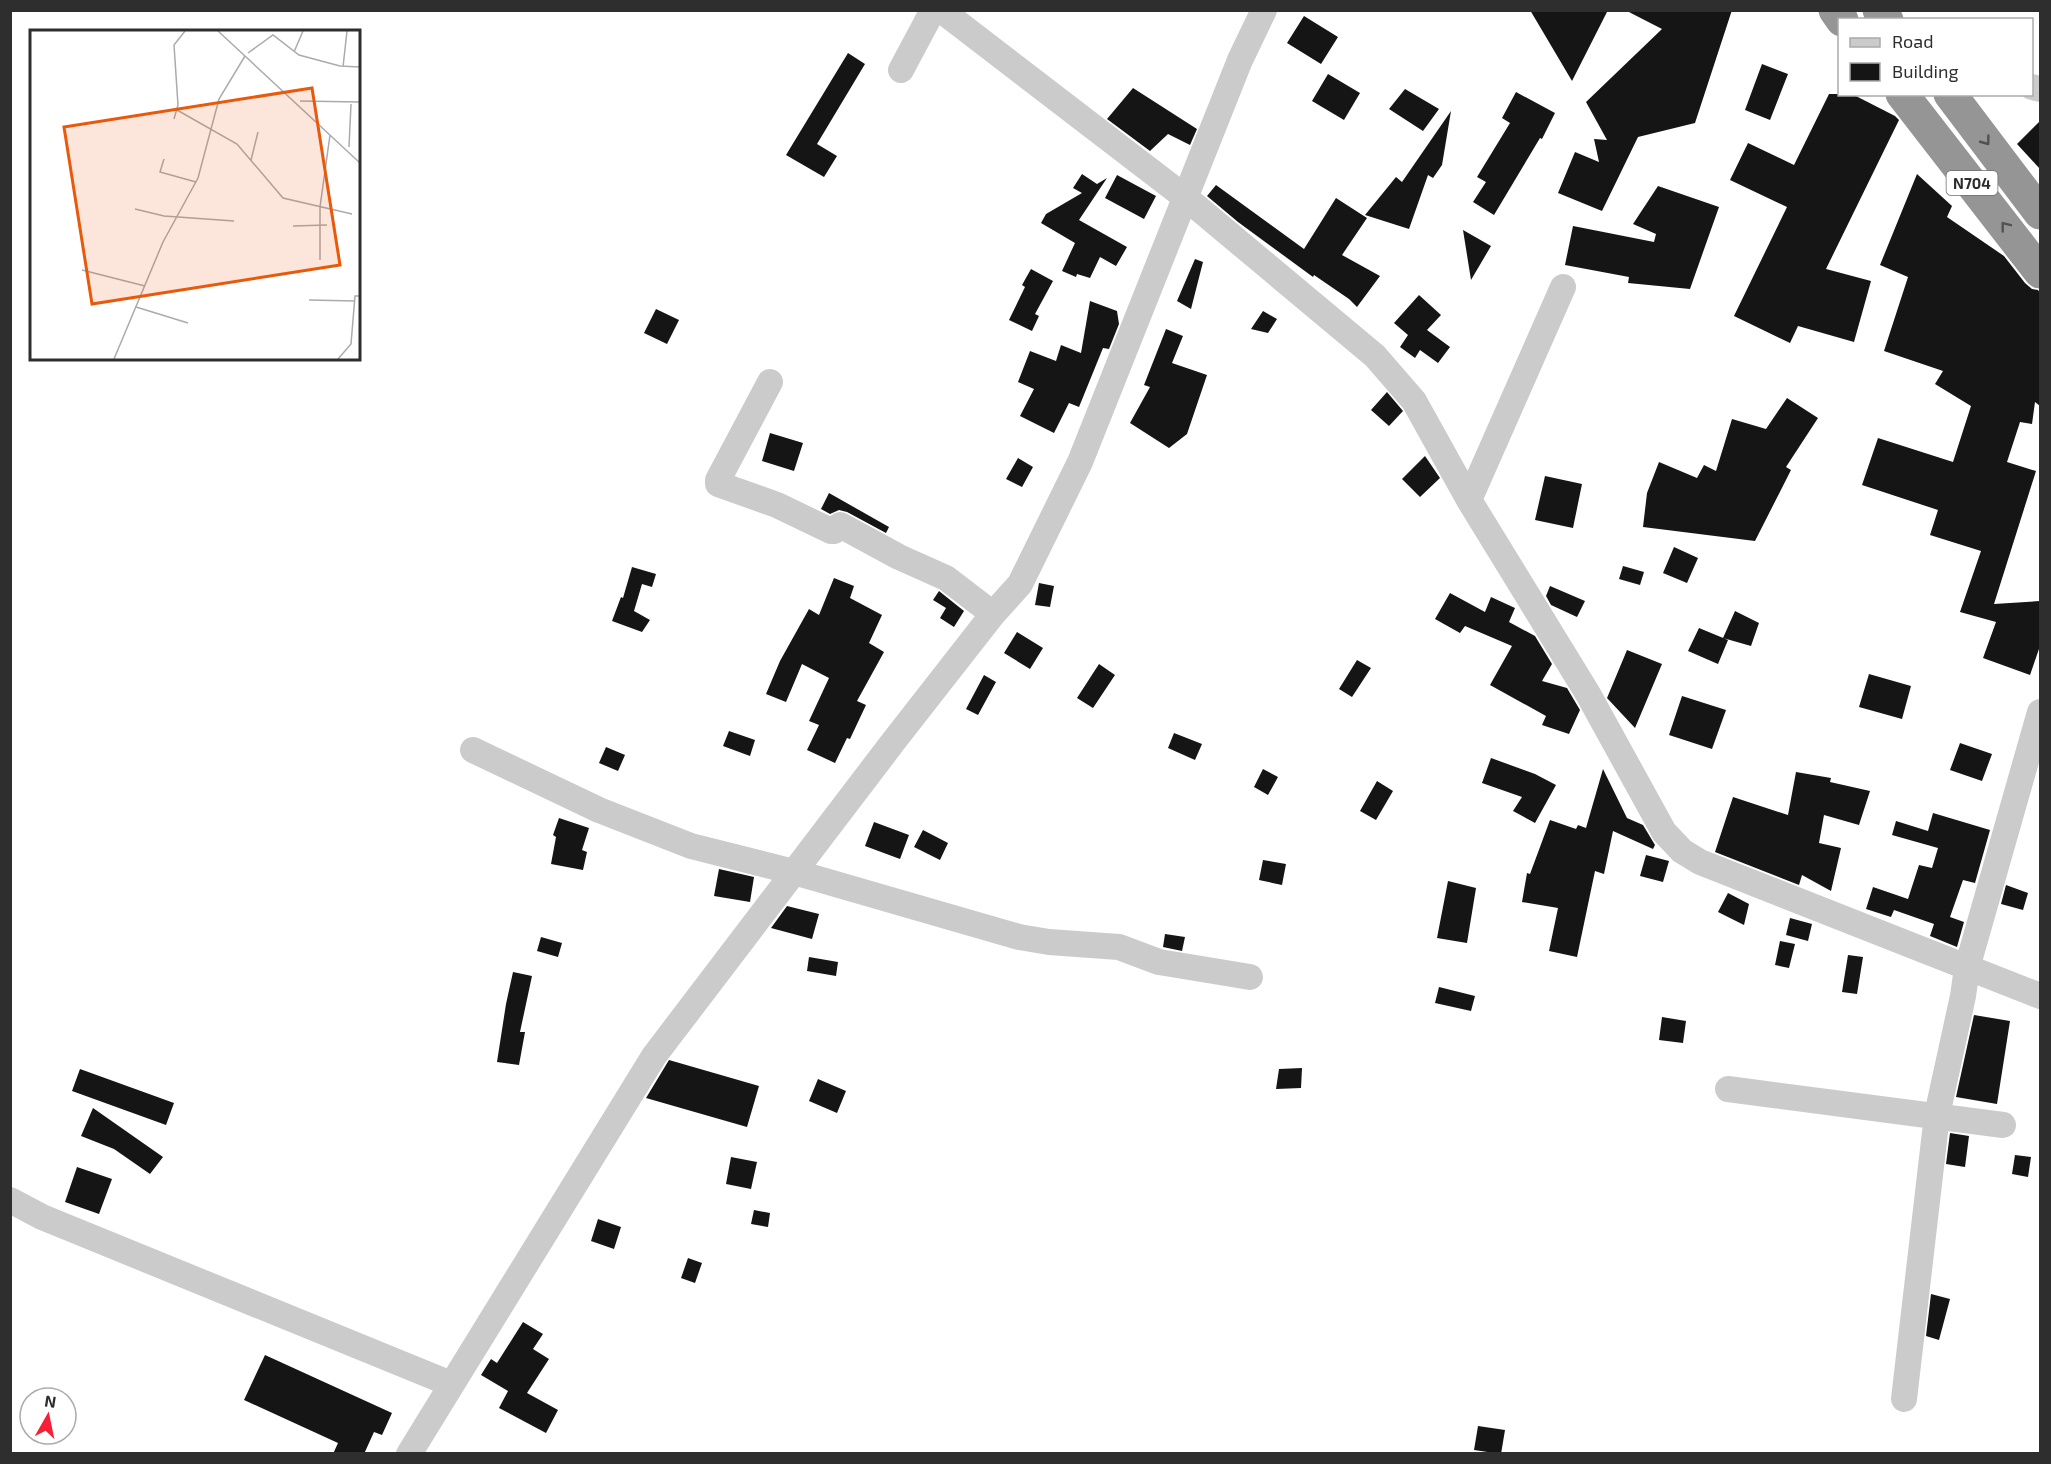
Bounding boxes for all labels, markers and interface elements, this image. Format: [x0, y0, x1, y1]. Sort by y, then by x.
legend [1838, 18, 2033, 96]
inset map [30, 30, 360, 360]
text: Road [1892, 30, 1933, 52]
text: Building [1892, 60, 1959, 82]
one-way arrow [1978, 134, 1989, 145]
road number: N704 [1946, 171, 1998, 195]
one-way arrow [2001, 222, 2012, 233]
north arrow [18, 1386, 78, 1446]
text: N [43, 1390, 58, 1411]

